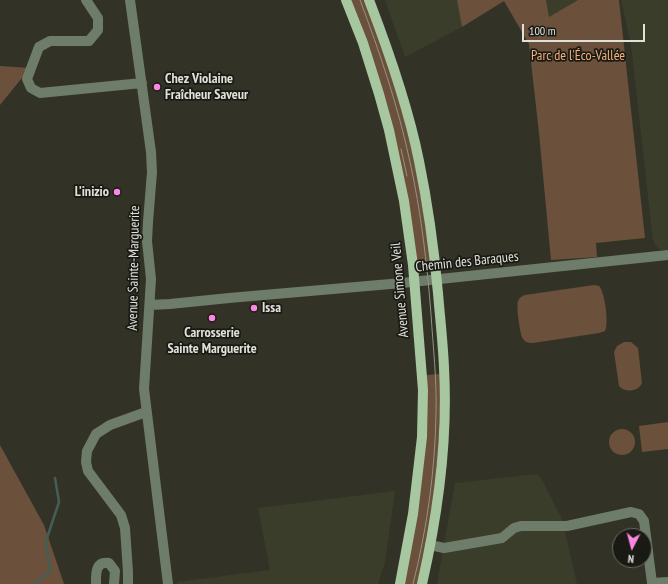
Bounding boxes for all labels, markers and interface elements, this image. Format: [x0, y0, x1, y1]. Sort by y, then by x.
scale bar [524, 16, 647, 42]
text: 100 m [529, 23, 556, 38]
park label: Parc de l'Éco-Vallée [531, 48, 625, 64]
place label: Chez Violaine Fraîcheur Saveur [165, 71, 248, 104]
marker: Chez Violaine Fraîcheur Saveur [152, 82, 162, 92]
place label: L’inizio [75, 184, 109, 200]
marker: L’inizio [112, 187, 122, 197]
street label: Avenue Sainte-Marguerite [125, 205, 143, 331]
street label: Avenue Simone Veil [387, 242, 413, 338]
street label: Chemin des Baraques [415, 248, 519, 276]
place label: Issa [262, 300, 281, 316]
marker: Issa [249, 303, 259, 313]
marker: Carrosserie Sainte Marguerite [207, 313, 217, 323]
place label: Carrosserie Sainte Marguerite [167, 325, 257, 358]
north arrow [612, 528, 652, 568]
text: N [627, 552, 635, 566]

